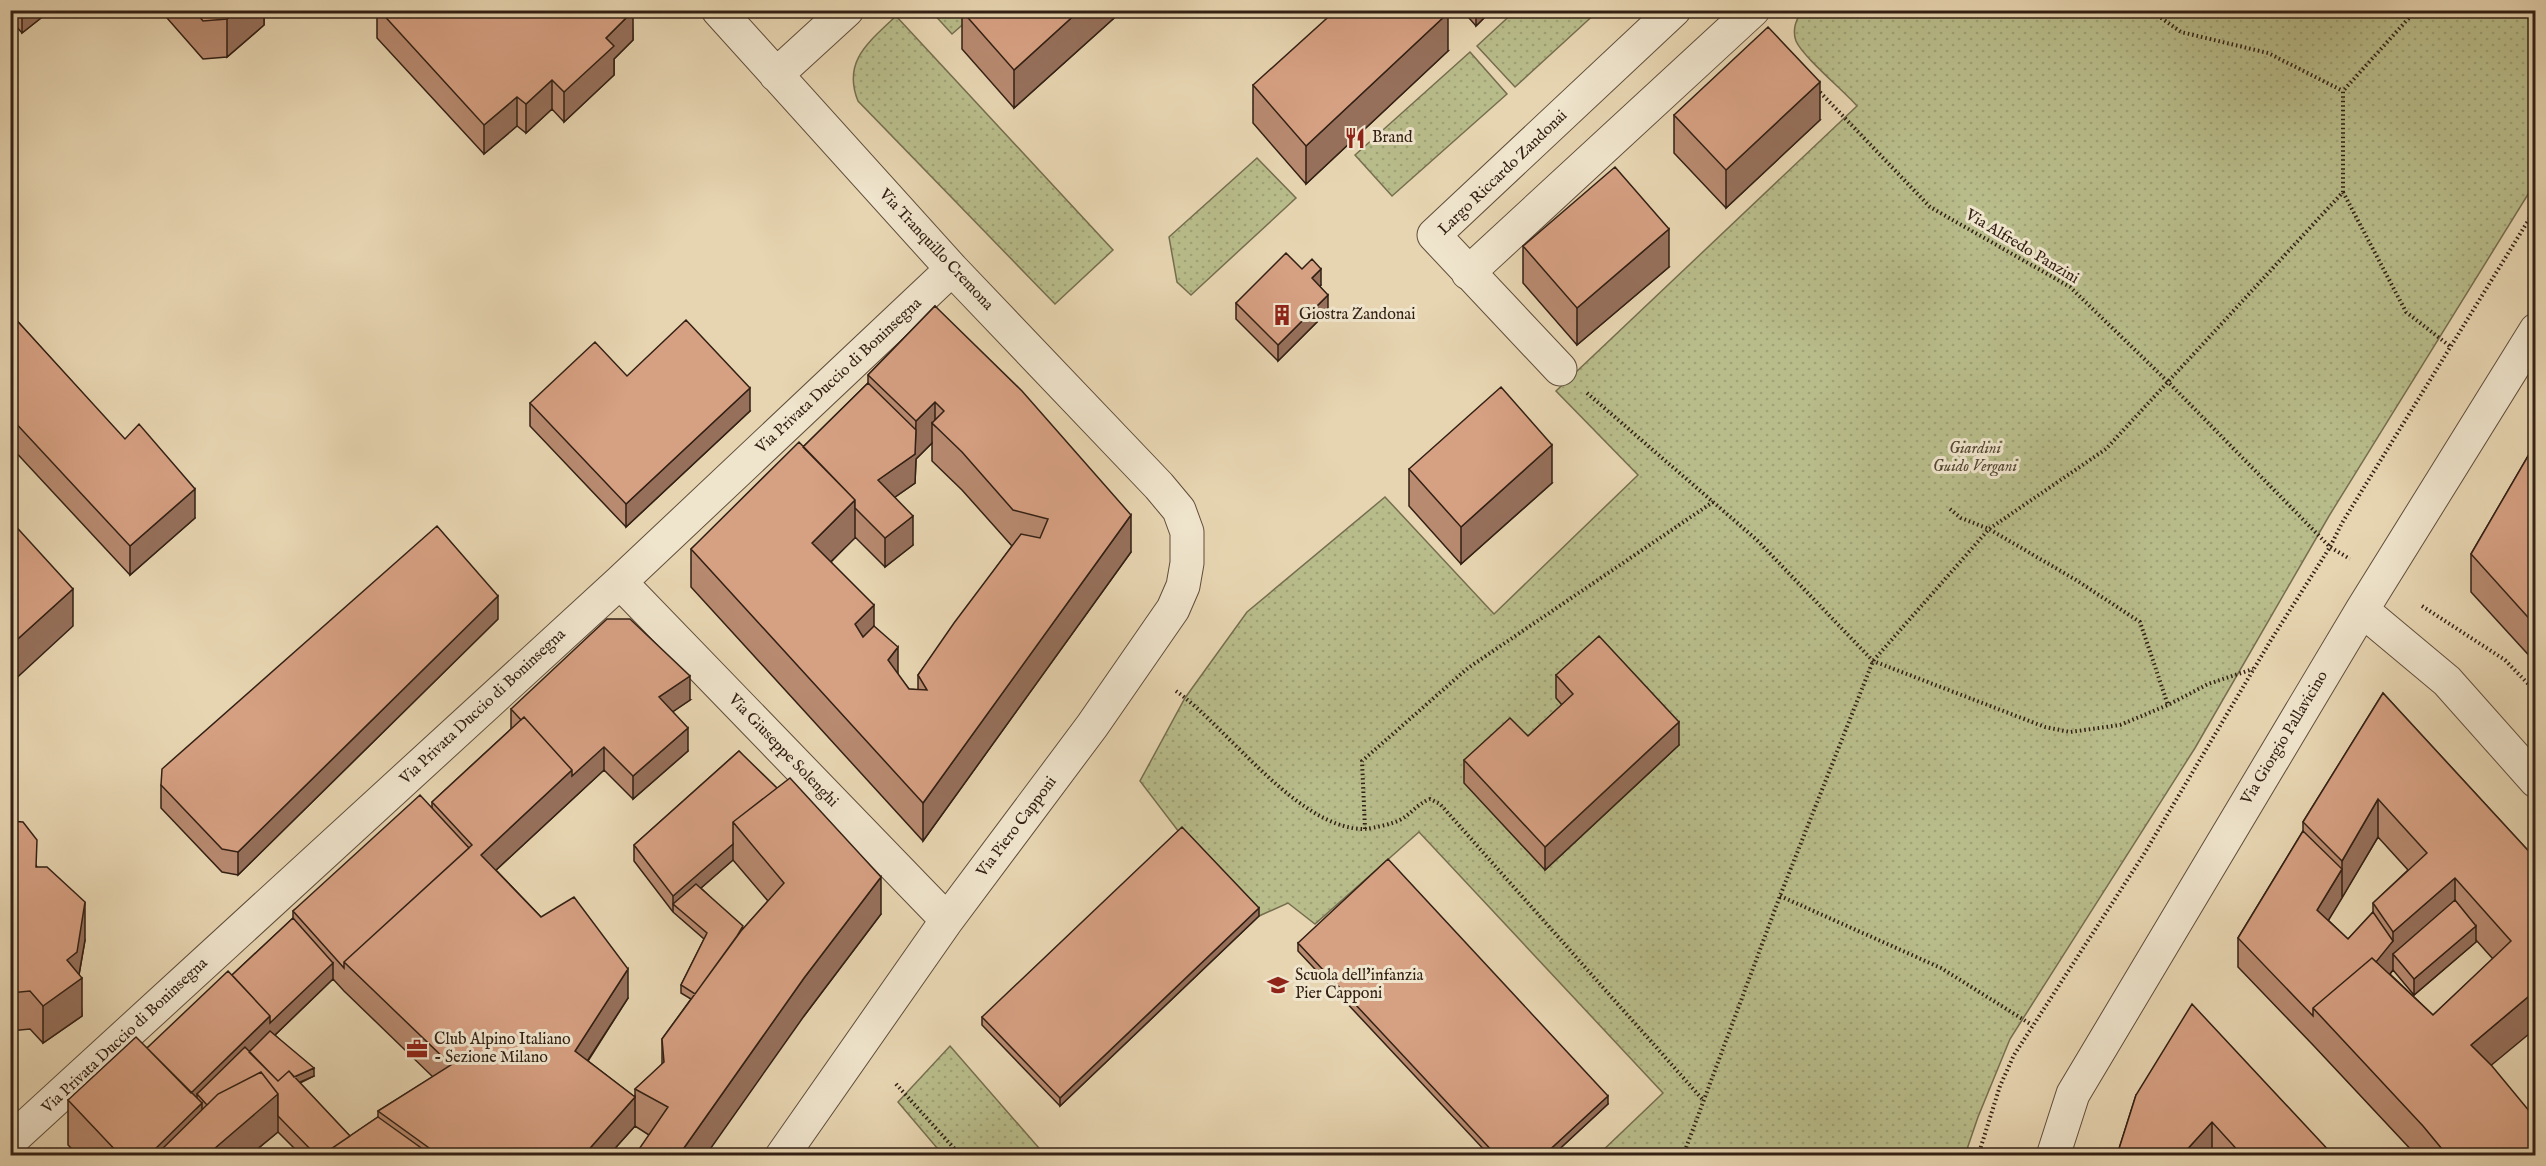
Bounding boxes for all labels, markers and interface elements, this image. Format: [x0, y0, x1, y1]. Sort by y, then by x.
street label: Largo Riccardo Zandonai [1434, 106, 1572, 240]
restaurant icon: Brand [1343, 126, 1367, 150]
place label: Brand [1372, 128, 1413, 148]
street label: Via Tranquillo Cremona [874, 184, 998, 315]
street label: Via Alfredo Panzini [1961, 205, 2082, 289]
street label: Via Privata Duccio di Boninsegna [751, 294, 926, 459]
building icon: Giostra Zandonai [1270, 303, 1294, 327]
place label: Giostra Zandonai [1299, 305, 1415, 325]
park label: Giardini Guido Vergani [1933, 439, 2019, 477]
street label: Via Privata Duccio di Boninsegna [395, 625, 570, 790]
street label: Via Giorgio Pallavicino [2237, 667, 2333, 809]
street label: Via Giuseppe Solenghi [723, 689, 842, 812]
street label: Via Piero Capponi [972, 773, 1061, 882]
street label: Via Privata Duccio di Boninsegna [37, 954, 212, 1119]
place label: Scuola dell'infanzia Pier Capponi [1295, 966, 1423, 1004]
school or university icon: Scuola dell'infanzia Pier Capponi [1266, 973, 1290, 997]
place label: Club Alpino Italiano - Sezione Milano [434, 1030, 571, 1068]
office icon: Club Alpino Italiano - Sezione Milano [405, 1037, 429, 1061]

